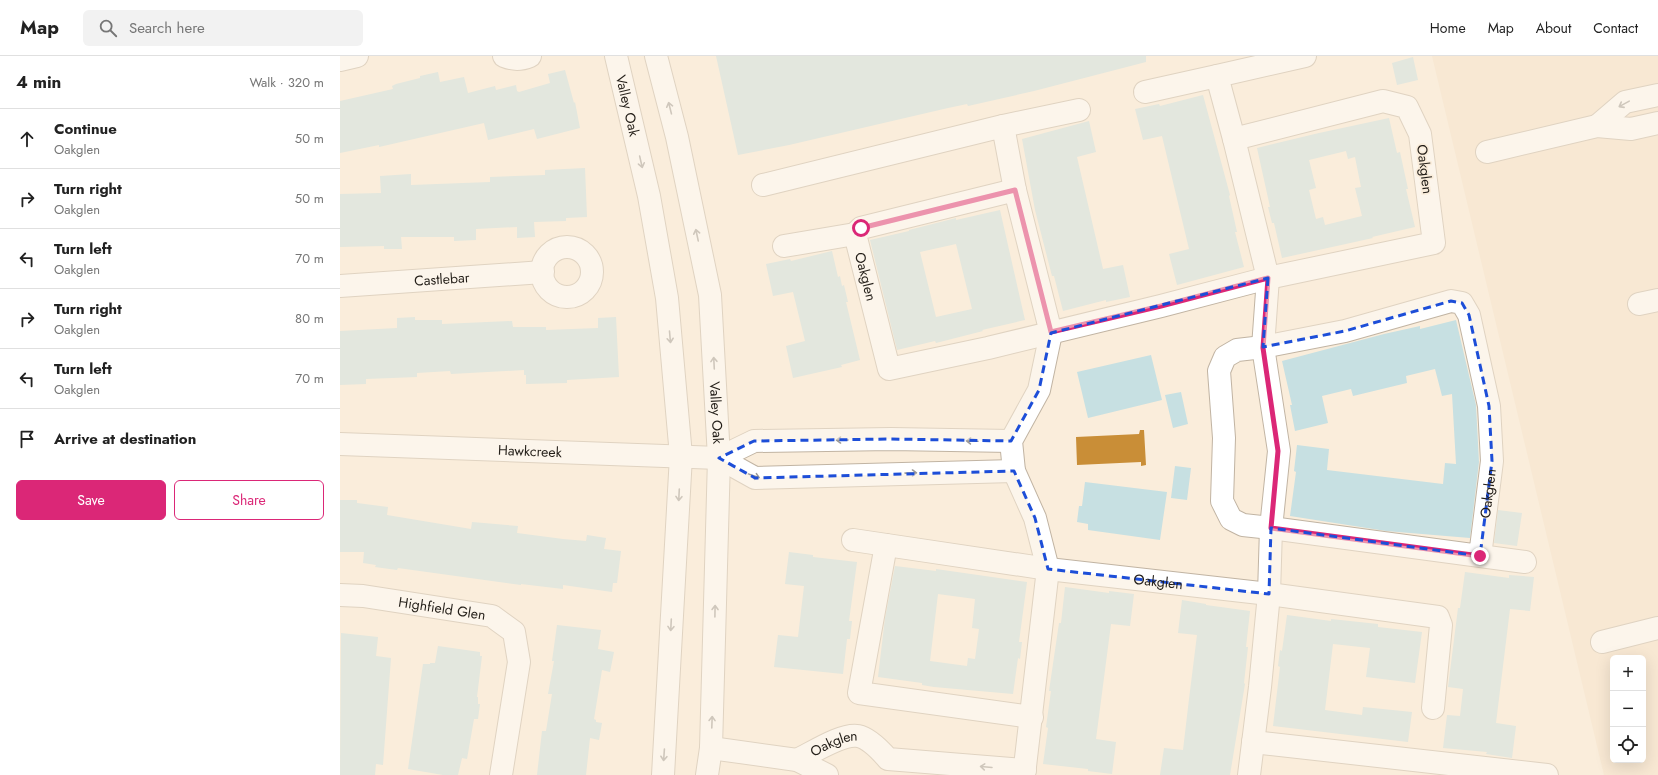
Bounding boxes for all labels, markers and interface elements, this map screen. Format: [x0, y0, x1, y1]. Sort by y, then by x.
search box [83, 10, 363, 46]
text: Map [20, 14, 59, 41]
icon: search [97, 17, 119, 39]
text: Search here [129, 17, 205, 39]
text: Home [1430, 18, 1466, 38]
text: Map [1488, 18, 1514, 38]
text: About [1536, 18, 1571, 38]
text: Contact [1593, 18, 1638, 38]
text: 4 min [16, 70, 61, 94]
text: Walk · 320 m [249, 73, 324, 92]
street label: Valley Oak [611, 73, 645, 139]
one-way arrow [665, 101, 673, 114]
one-way arrow [1618, 101, 1630, 108]
text: Continue [54, 118, 117, 140]
icon: ahead [16, 128, 38, 150]
text: 50 m [295, 129, 324, 148]
text: Oakglen [54, 140, 100, 159]
street label: Oakglen [1412, 143, 1438, 195]
one-way arrow [637, 155, 645, 168]
text: Turn right [54, 178, 122, 200]
icon: right [16, 188, 38, 210]
text: 50 m [295, 189, 324, 208]
text: Oakglen [54, 200, 100, 219]
route start [852, 219, 870, 237]
one-way arrow [693, 228, 701, 241]
text: Turn left [54, 238, 112, 260]
icon: left [16, 248, 38, 270]
text: 70 m [295, 249, 324, 268]
street label: Oakglen [850, 250, 881, 303]
text: Oakglen [54, 260, 100, 279]
street label: Castlebar [413, 267, 470, 291]
text: Turn right [54, 298, 122, 320]
icon: right [16, 308, 38, 330]
text: 80 m [295, 309, 324, 328]
text: Oakglen [54, 320, 100, 339]
one-way arrow [666, 330, 674, 343]
one-way arrow [710, 357, 718, 370]
text: Turn left [54, 358, 112, 380]
icon: left [16, 368, 38, 390]
text: 70 m [295, 369, 324, 388]
text: Oakglen [54, 380, 100, 399]
street label: Valley Oak [705, 381, 728, 445]
icon: arrive [16, 428, 38, 450]
text: Arrive at destination [54, 428, 196, 450]
one-way arrow [836, 436, 849, 444]
one-way arrow [966, 437, 979, 445]
street label: Hawkcreek [497, 440, 563, 462]
street label: Oakglen [1475, 468, 1501, 519]
one-way arrow [904, 469, 917, 477]
one-way arrow [747, 473, 760, 480]
button: Save [16, 480, 166, 520]
button: Share [174, 480, 324, 520]
one-way arrow [675, 488, 682, 501]
route end [1471, 547, 1489, 565]
street label: Oakglen [1132, 569, 1184, 594]
street label: Highfield Glen [397, 592, 487, 625]
one-way arrow [712, 605, 719, 618]
one-way arrow [668, 618, 675, 631]
map controls [1610, 655, 1646, 763]
button: + [1610, 655, 1646, 691]
button: − [1610, 691, 1646, 727]
one-way arrow [708, 716, 716, 729]
street label: Oakglen [806, 726, 858, 761]
button: locate [1610, 727, 1646, 763]
one-way arrow [660, 748, 667, 761]
one-way arrow [980, 763, 993, 770]

